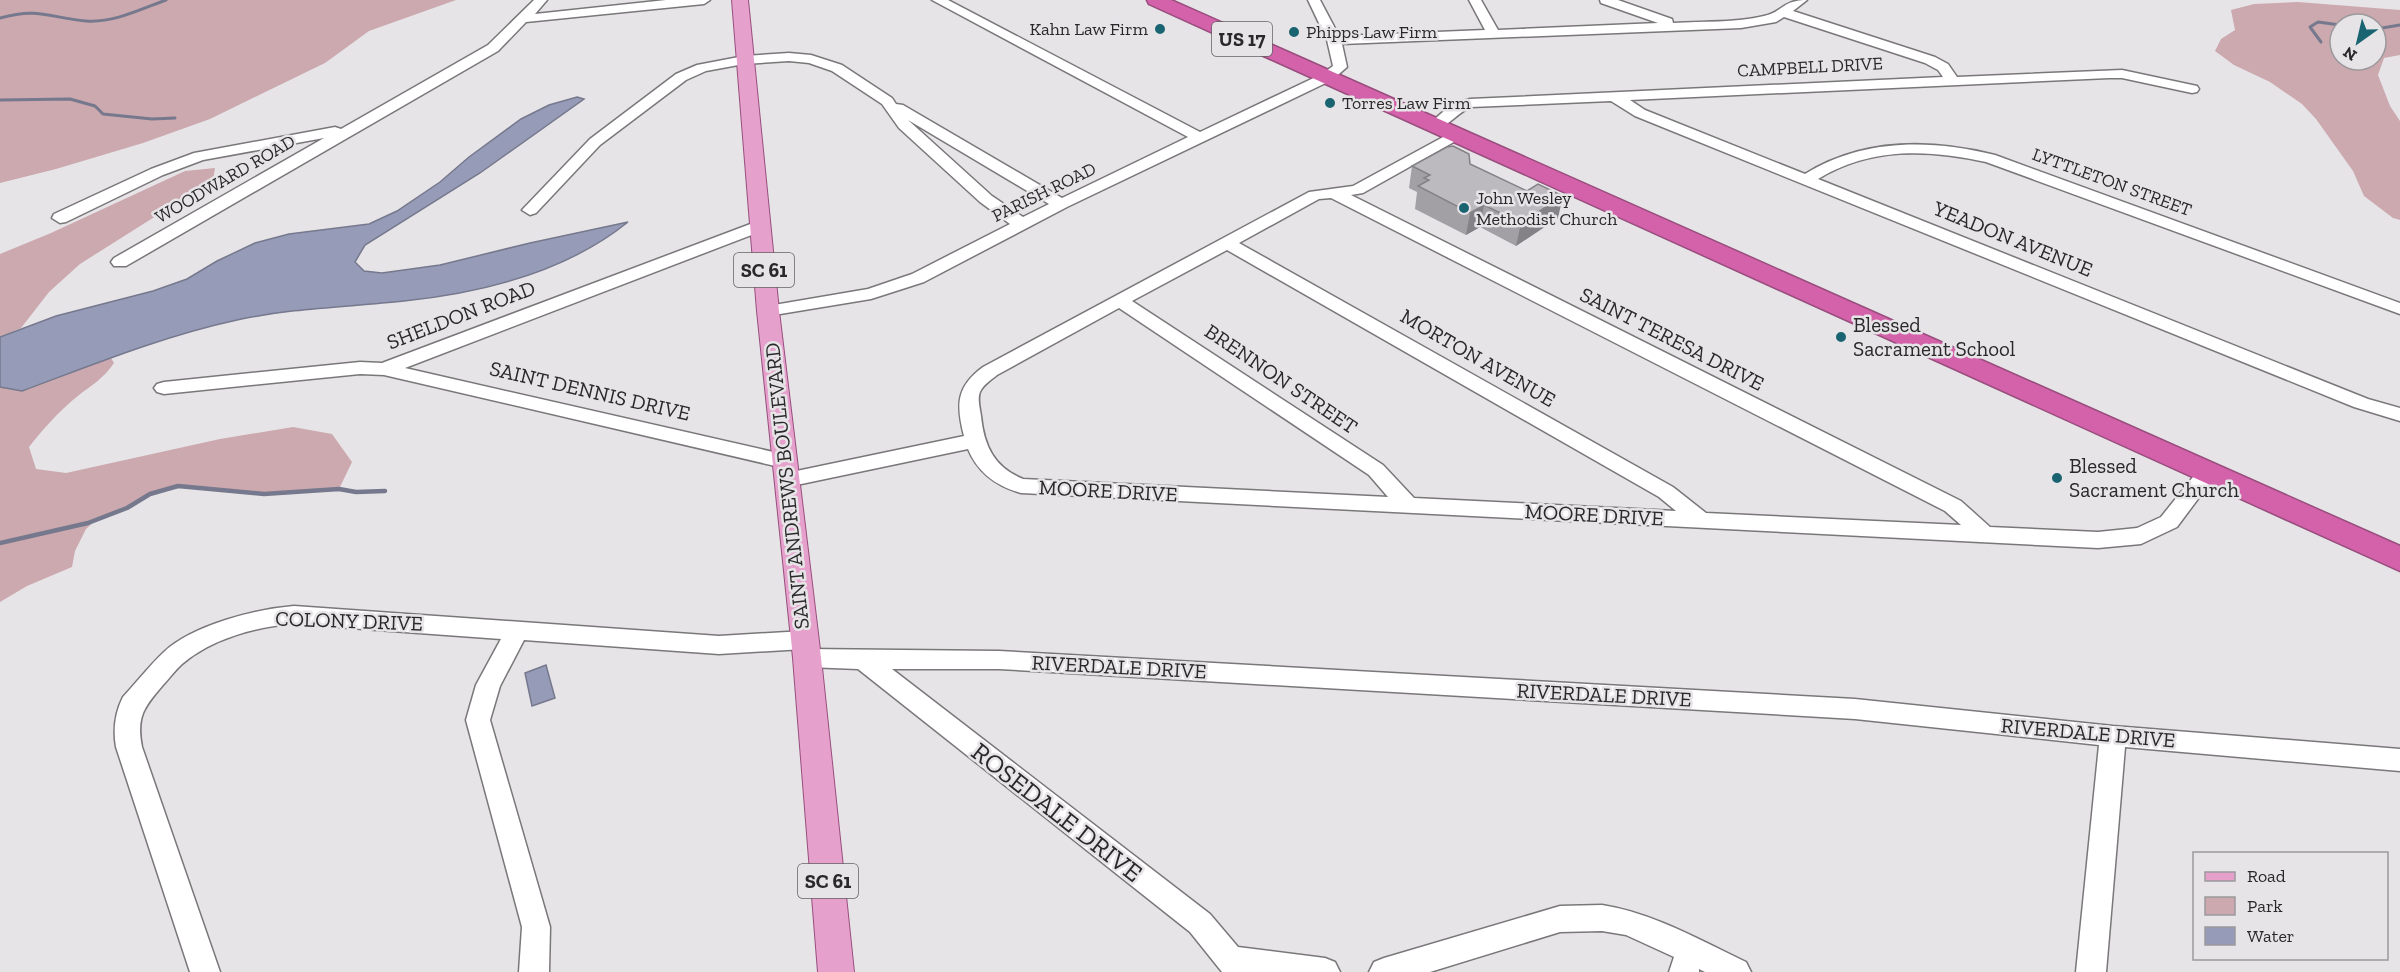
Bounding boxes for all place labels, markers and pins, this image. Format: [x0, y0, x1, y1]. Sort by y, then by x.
place label: Kahn Law Firm [1029, 18, 1148, 40]
place label: Phipps Law Firm [1306, 21, 1437, 43]
marker: Kahn Law Firm [1153, 22, 1167, 36]
marker: Phipps Law Firm [1287, 25, 1301, 39]
place label: Torres Law Firm [1342, 92, 1471, 114]
marker: Torres Law Firm [1323, 96, 1337, 110]
place label: John Wesley Methodist Church [1476, 187, 1617, 230]
marker: John Wesley Methodist Church [1457, 201, 1471, 215]
place label: Blessed Sacrament School [1853, 312, 2016, 361]
marker: Blessed Sacrament School [1834, 330, 1848, 344]
place label: Blessed Sacrament Church [2069, 453, 2239, 502]
marker: Blessed Sacrament Church [2050, 471, 2064, 485]

